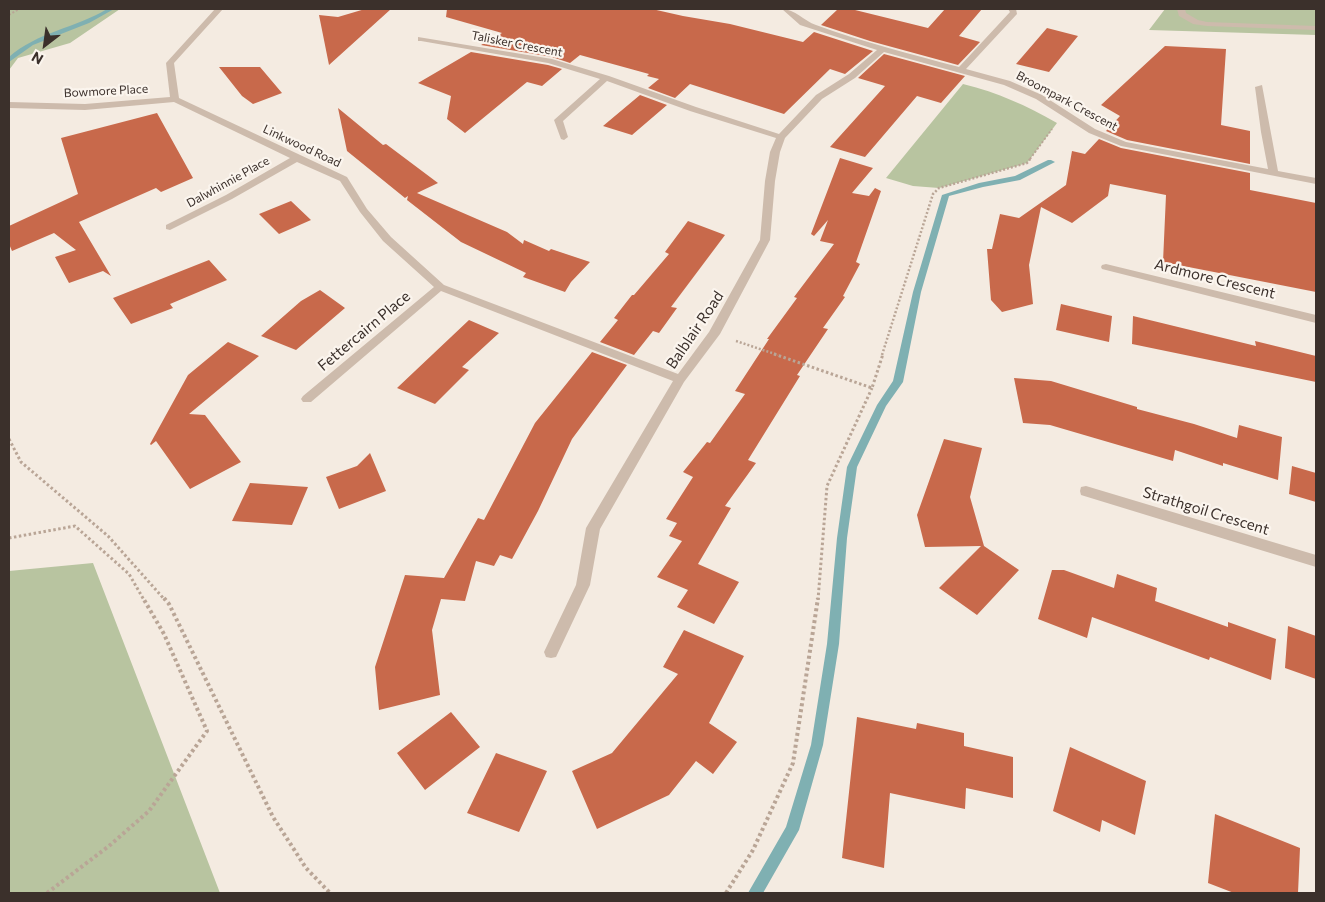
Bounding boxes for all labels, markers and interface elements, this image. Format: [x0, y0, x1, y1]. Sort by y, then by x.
north arrow [20, 20, 70, 70]
street label: Talisker Crescent [470, 28, 564, 60]
text: N [28, 48, 46, 68]
street label: Broompark Crescent [1014, 68, 1120, 134]
street label: Bowmore Place [64, 82, 148, 100]
street label: Linkwood Road [261, 122, 343, 170]
street label: Dalwhinnie Place [184, 153, 272, 211]
street label: Ardmore Crescent [1153, 255, 1277, 303]
street label: Fettercairn Place [314, 287, 414, 375]
street label: Balblair Road [662, 288, 728, 372]
street label: Strathgoil Crescent [1140, 483, 1272, 539]

